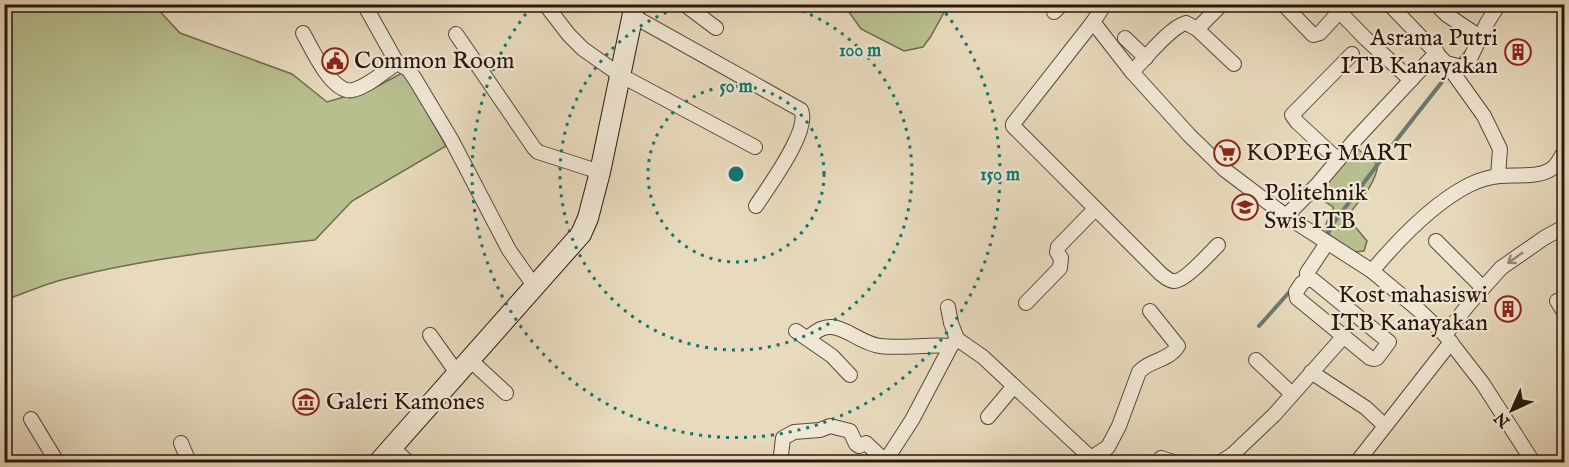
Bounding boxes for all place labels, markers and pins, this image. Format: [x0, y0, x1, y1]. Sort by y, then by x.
place label: Asrama Putri ITB Kanayakan [1340, 23, 1498, 82]
building icon: Asrama Putri ITB Kanayakan [1503, 37, 1533, 67]
public building icon: Common Room [320, 46, 350, 76]
place label: Common Room [354, 46, 515, 77]
supermarket icon: KOPEG MART [1212, 138, 1242, 168]
place label: KOPEG MART [1246, 138, 1412, 169]
centre of rings [726, 164, 746, 184]
place label: Politehnik Swis ITB [1264, 178, 1367, 237]
school or university icon: Politehnik Swis ITB [1230, 192, 1260, 222]
place label: Kost mahasiswi ITB Kanayakan [1330, 280, 1488, 339]
building icon: Kost mahasiswi ITB Kanayakan [1493, 294, 1523, 324]
museum icon: Galeri Kamones [291, 387, 321, 417]
place label: Galeri Kamones [326, 387, 485, 418]

